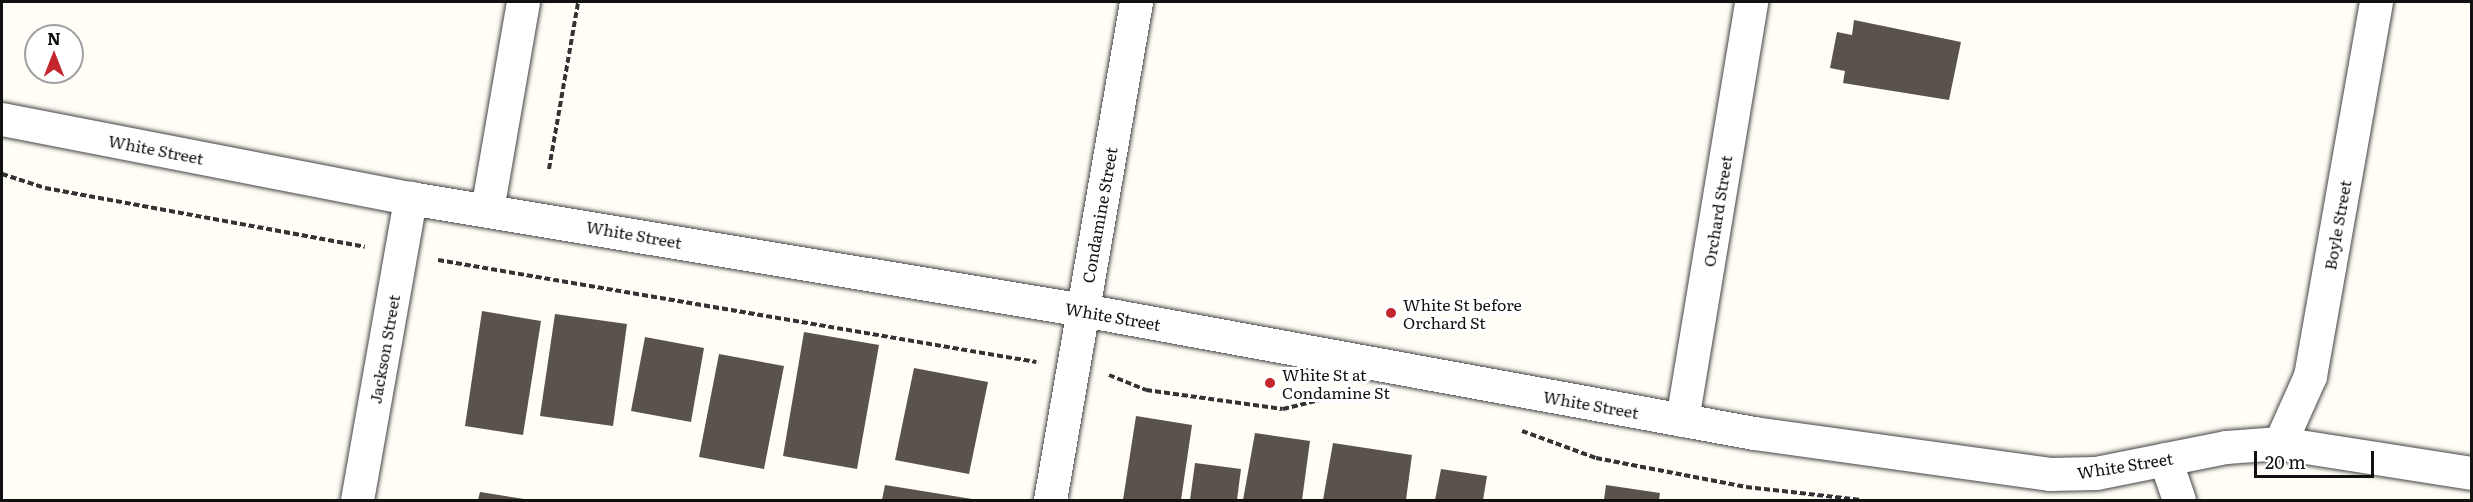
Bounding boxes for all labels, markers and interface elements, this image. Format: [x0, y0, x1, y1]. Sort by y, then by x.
north arrow [24, 24, 84, 84]
text: N [47, 26, 61, 50]
street label: White Street [107, 130, 205, 168]
street label: Condamine Street [1078, 145, 1120, 285]
street label: Orchard Street [1699, 154, 1735, 268]
street label: Boyle Street [2320, 179, 2354, 271]
street label: White Street [585, 216, 683, 252]
street label: Jackson Street [365, 293, 403, 405]
place label: White St before Orchard St [1403, 294, 1522, 332]
street label: White Street [1064, 298, 1162, 334]
marker: White St before Orchard St [1384, 306, 1398, 320]
place label: White St at Condamine St [1282, 364, 1390, 402]
marker: White St at Condamine St [1263, 376, 1277, 390]
street label: White Street [1542, 386, 1640, 422]
scale bar [2257, 439, 2377, 477]
street label: White Street [2076, 448, 2174, 482]
text: 20 m [2265, 448, 2306, 475]

